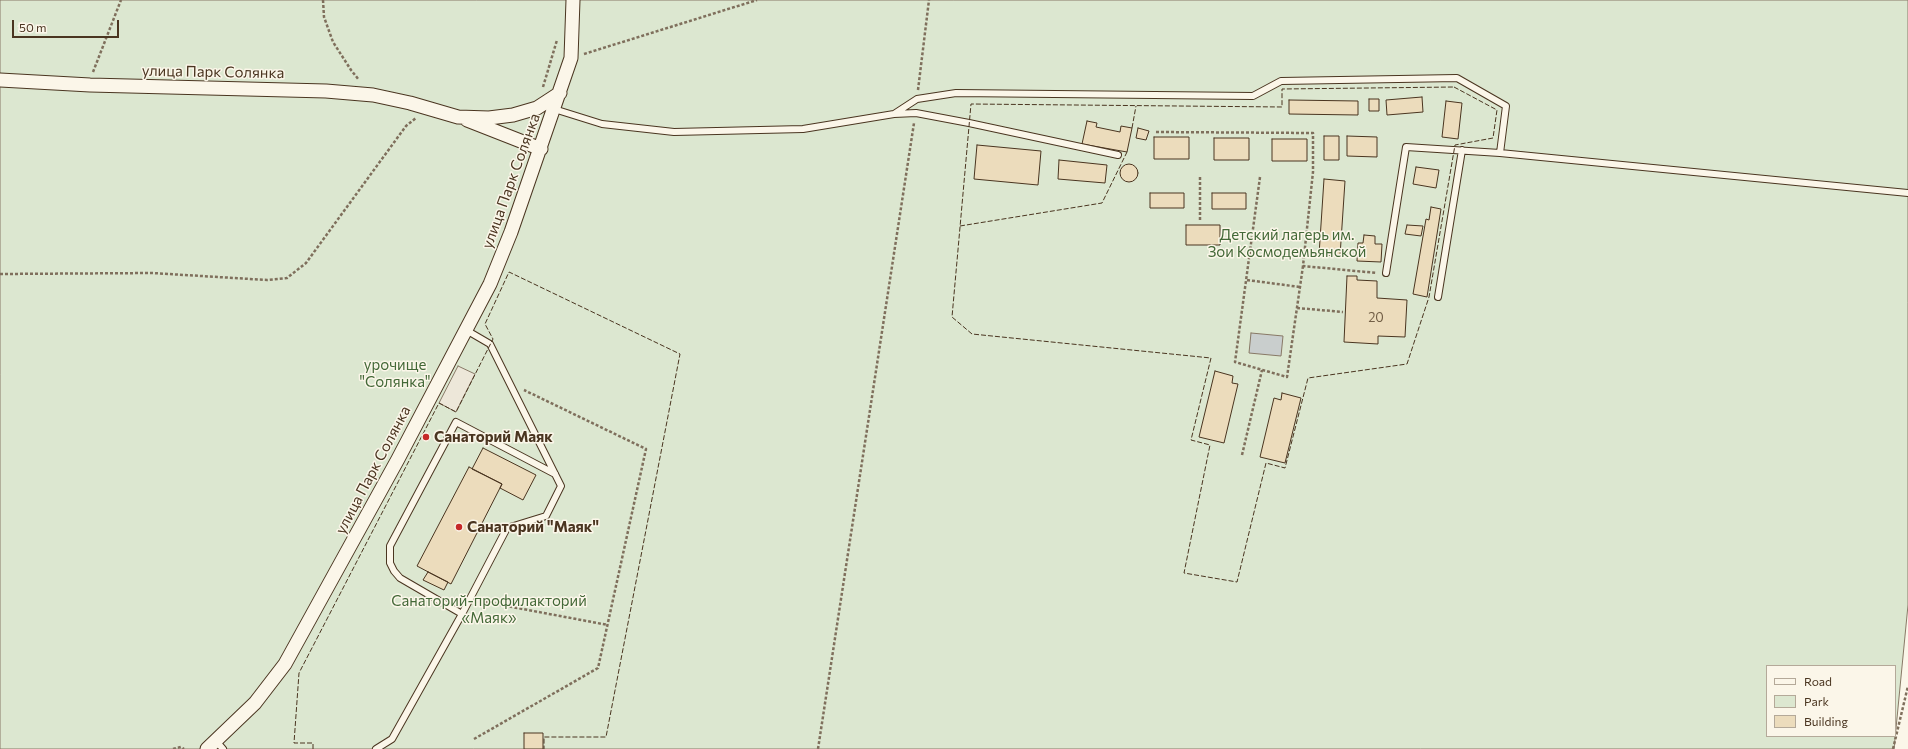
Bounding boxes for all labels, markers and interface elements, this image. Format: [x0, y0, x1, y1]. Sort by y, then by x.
scale bar [14, 12, 121, 38]
text: 50 m [19, 20, 47, 34]
street label: улица Парк Солянка [142, 62, 284, 82]
street label: улица Парк Солянка [478, 111, 544, 251]
park label: Детский лагерь им. Зои Космодемьянской [1208, 226, 1366, 261]
house number: 20 [1368, 310, 1384, 326]
park label: урочище "Солянка" [359, 356, 431, 391]
street label: улица Парк Солянка [332, 403, 414, 537]
place label: Санаторий Маяк [434, 428, 553, 446]
marker: Санаторий Маяк [421, 432, 431, 442]
place label: Санаторий "Маяк" [467, 518, 599, 536]
marker: Санаторий "Маяк" [454, 522, 464, 532]
park label: Санаторий-профилакторий «Маяк» [391, 592, 587, 627]
legend [1766, 665, 1896, 737]
text: Road [1804, 674, 1832, 688]
text: Park [1804, 694, 1829, 708]
text: Building [1804, 714, 1848, 728]

